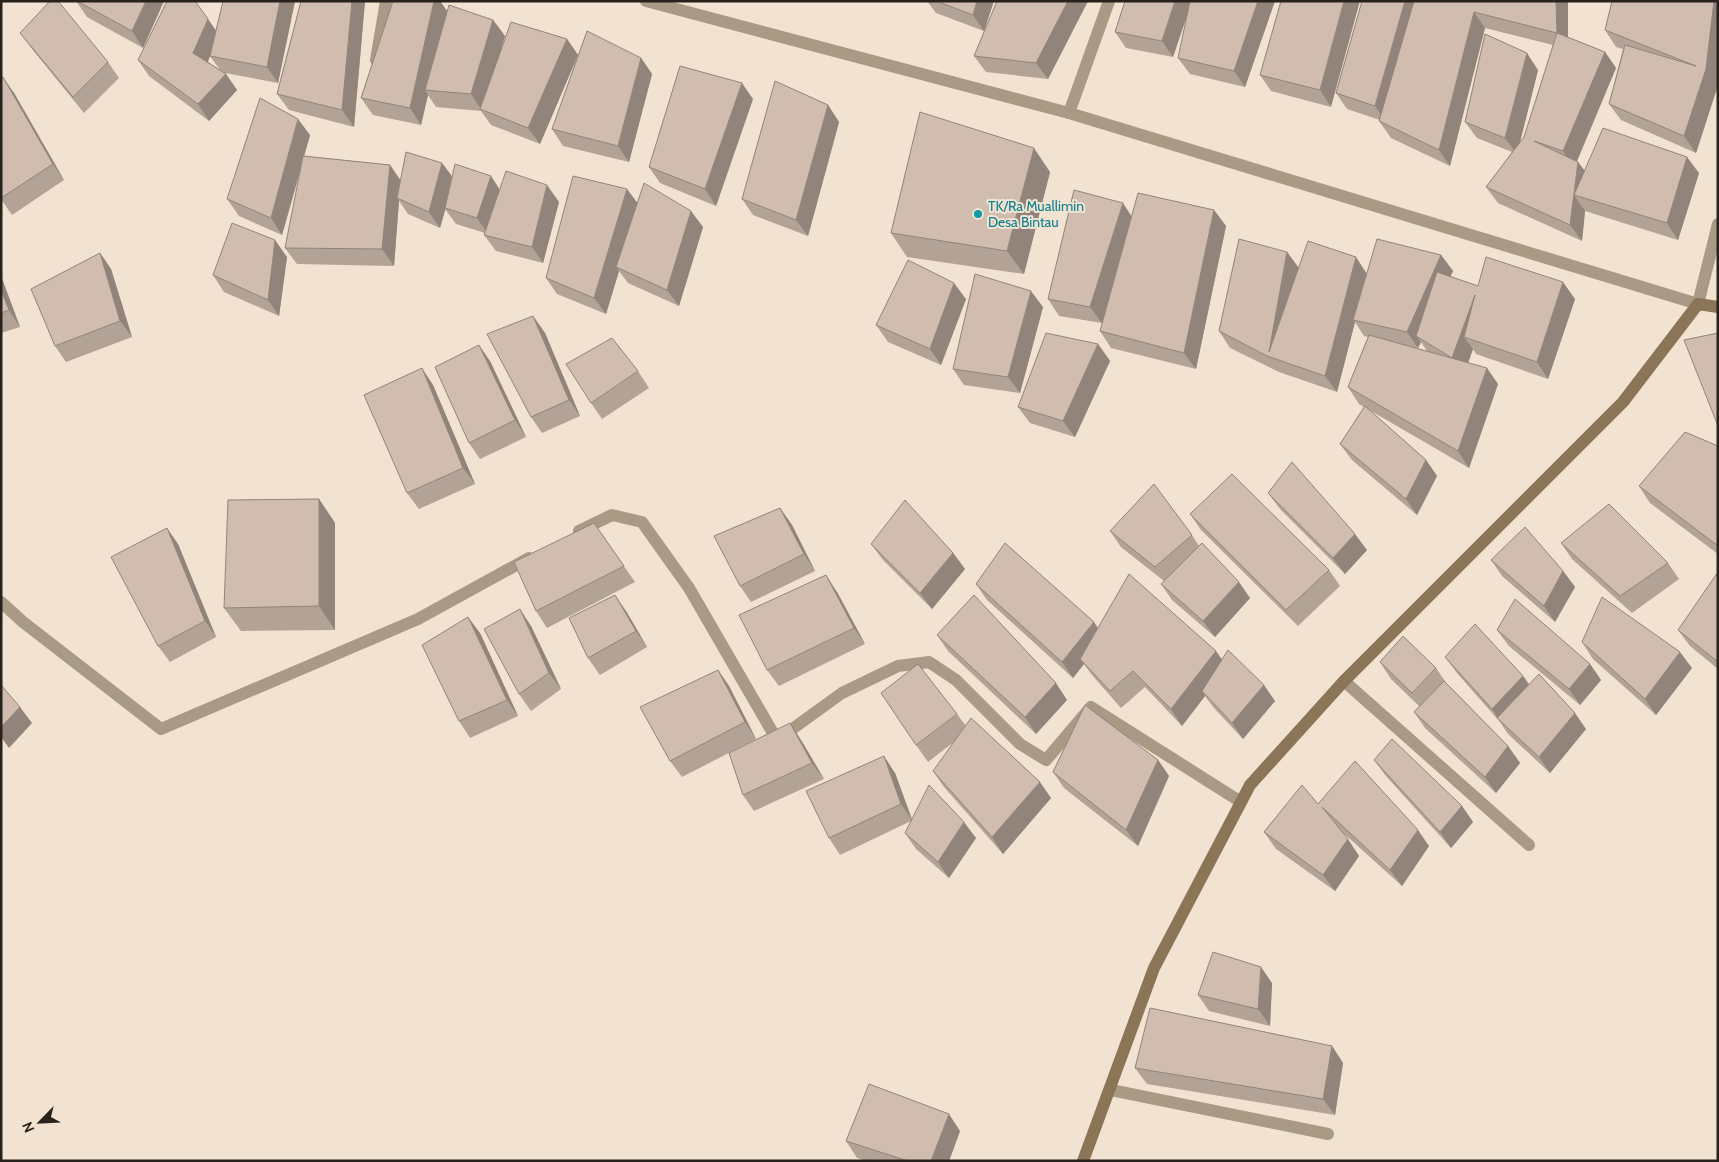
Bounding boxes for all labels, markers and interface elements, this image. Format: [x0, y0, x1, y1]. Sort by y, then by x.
place label: TK/Ra Muallimin Desa Bintau [988, 197, 1084, 231]
marker: TK/Ra Muallimin Desa Bintau [972, 208, 984, 220]
north arrow [15, 1097, 65, 1147]
text: N [18, 1119, 38, 1135]

